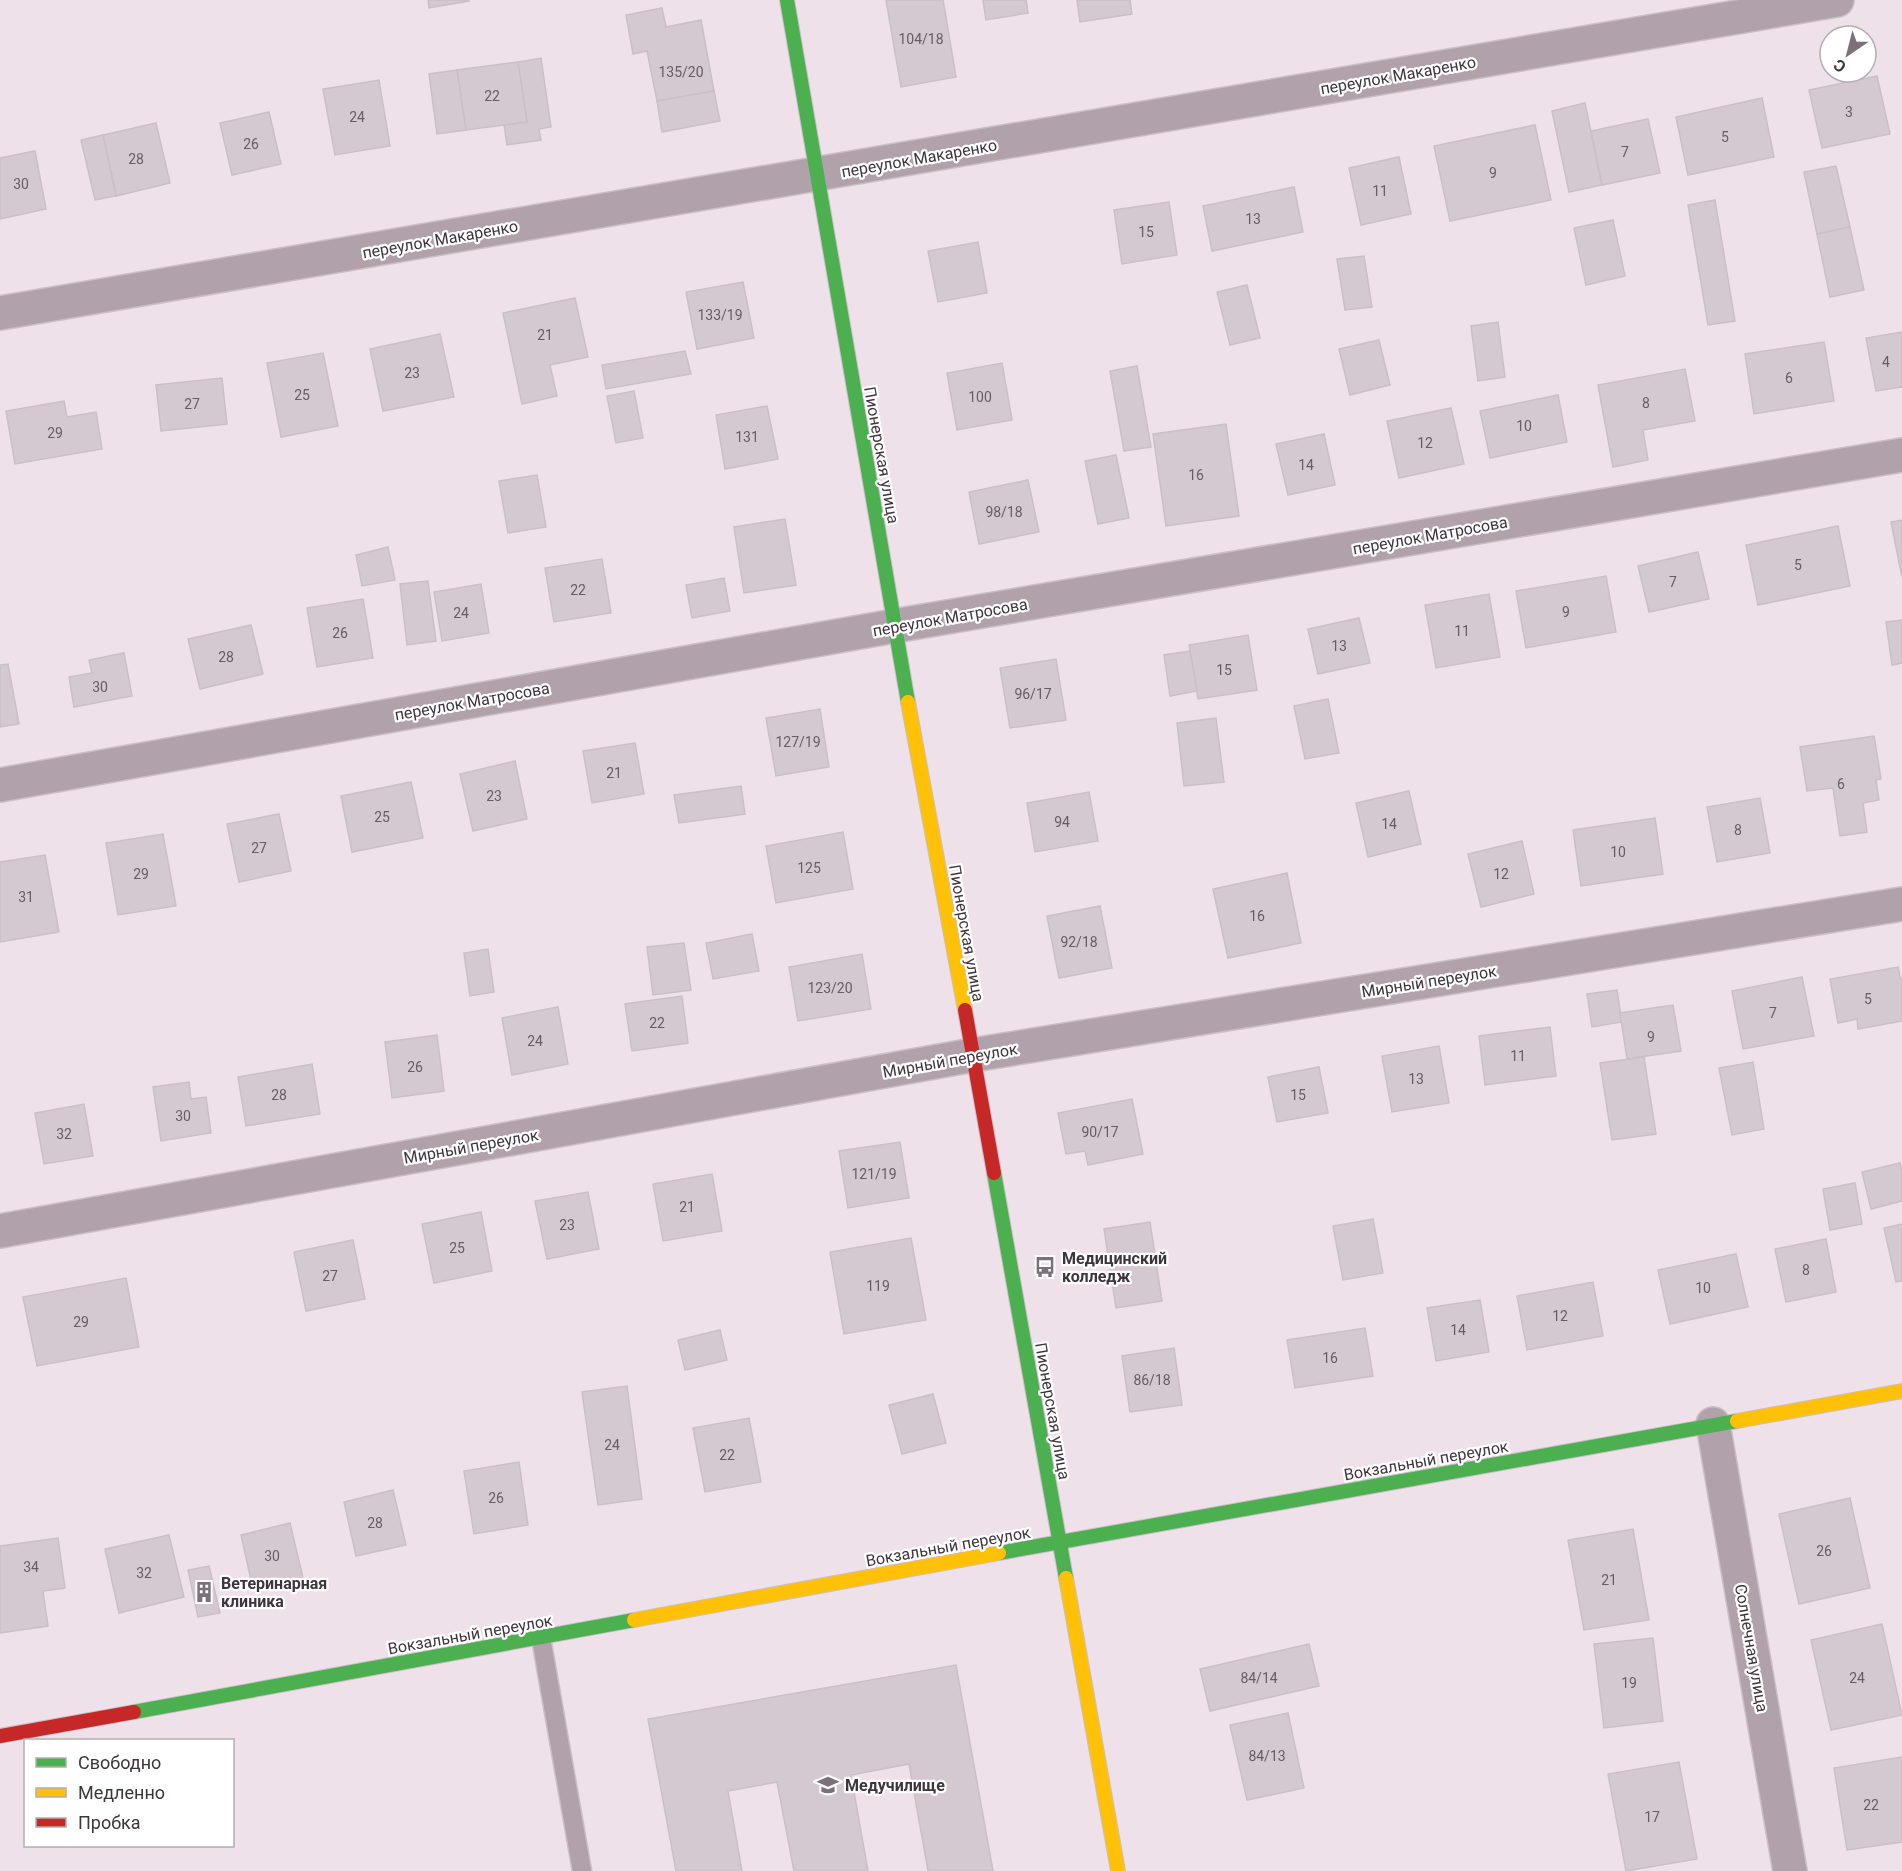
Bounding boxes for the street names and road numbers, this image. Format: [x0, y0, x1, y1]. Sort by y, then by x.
street label: переулок Макаренко [1319, 52, 1477, 99]
street label: переулок Макаренко [840, 135, 998, 182]
street label: переулок Макаренко [361, 216, 519, 263]
street label: Пионерская улица [860, 385, 903, 525]
street label: переулок Матросова [1351, 513, 1509, 558]
street label: переулок Матросова [871, 595, 1029, 640]
street label: переулок Матросова [393, 679, 551, 724]
street label: Пионерская улица [945, 863, 988, 1003]
street label: Мирный переулок [1360, 961, 1498, 1002]
street label: Мирный переулок [881, 1039, 1019, 1082]
street label: Мирный переулок [402, 1125, 540, 1168]
street label: Пионерская улица [1031, 1341, 1074, 1481]
street label: Вокзальный переулок [1342, 1437, 1510, 1484]
street label: Вокзальный переулок [864, 1523, 1032, 1570]
street label: Солнечная улица [1731, 1583, 1772, 1714]
street label: Вокзальный переулок [386, 1611, 554, 1658]

